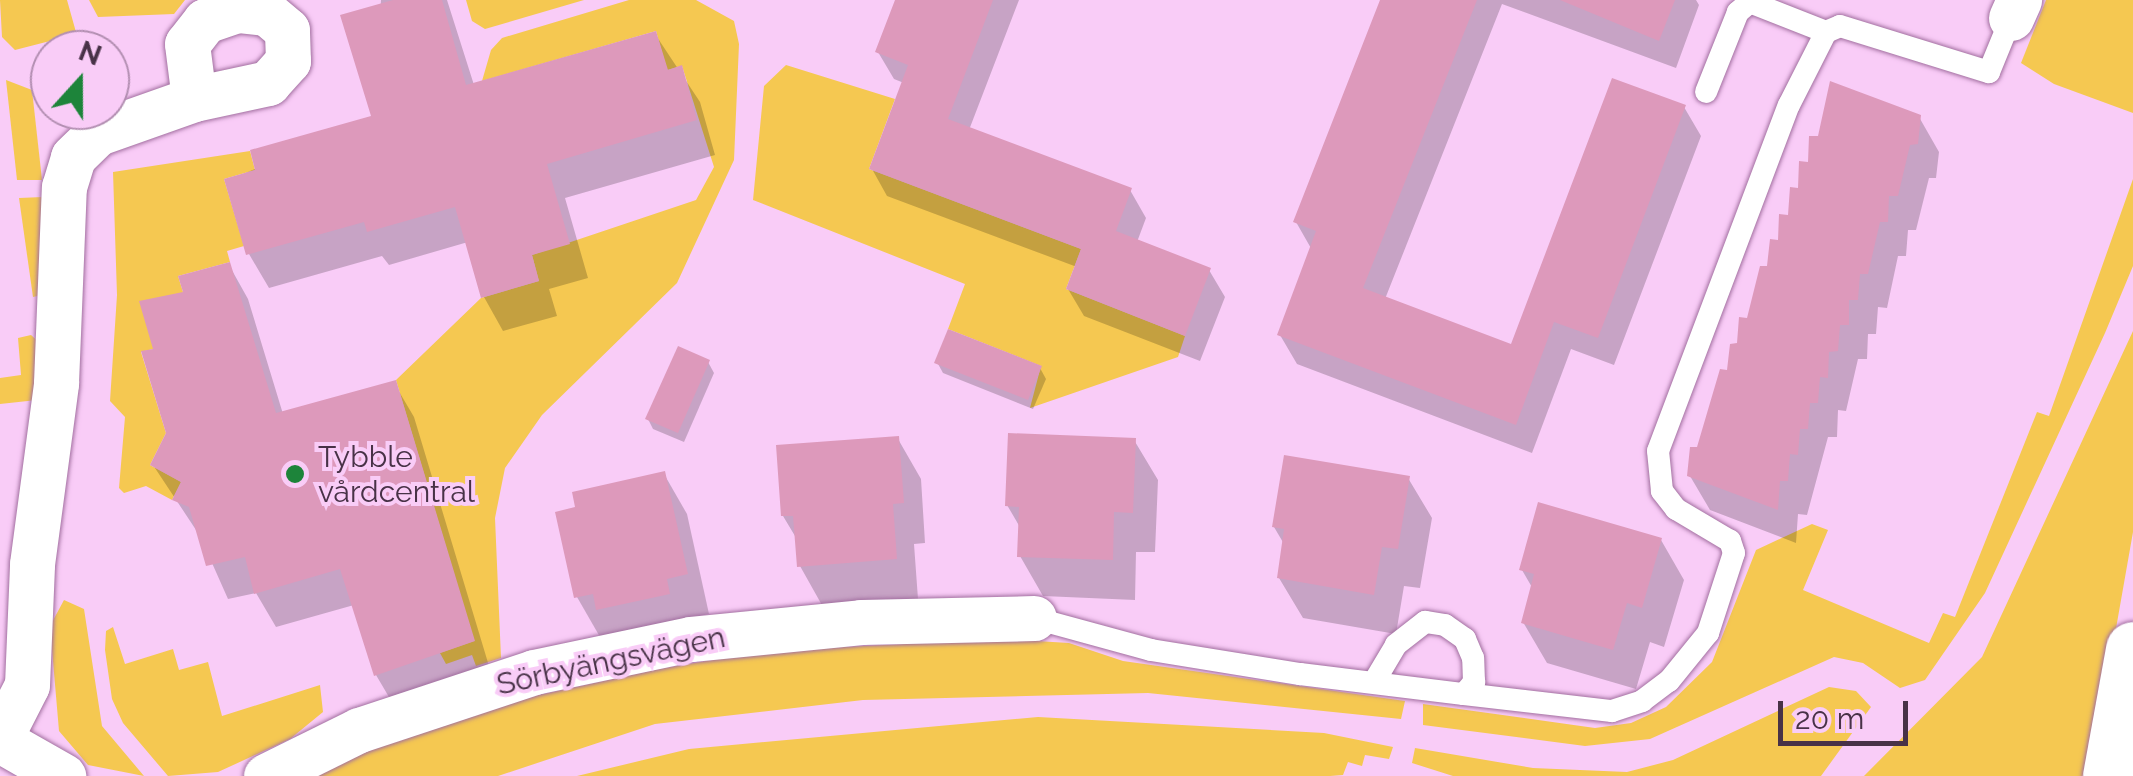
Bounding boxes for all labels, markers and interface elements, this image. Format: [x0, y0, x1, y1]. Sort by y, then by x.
north arrow [30, 30, 130, 130]
text: N [74, 34, 106, 73]
place label: Tybble vårdcentral [318, 439, 475, 510]
marker: Tybble vårdcentral [282, 461, 308, 487]
street label: Sörbyängsvägen [494, 619, 728, 703]
scale bar [1783, 681, 1913, 743]
text: 20 m [1795, 701, 1864, 736]

